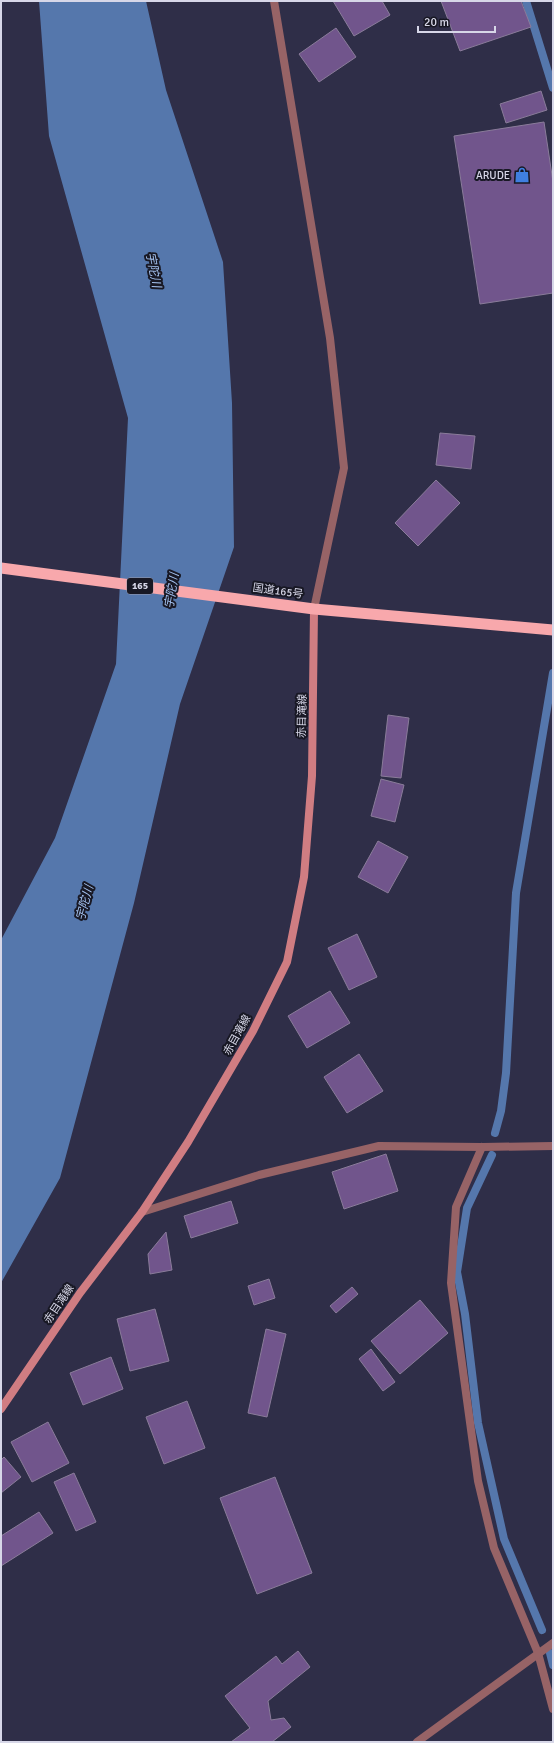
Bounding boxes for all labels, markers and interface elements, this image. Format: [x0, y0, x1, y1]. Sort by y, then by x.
scale bar [418, 8, 495, 34]
text: 20 m [424, 15, 449, 30]
shop icon: ARUDE [513, 166, 531, 184]
place label: ARUDE [476, 169, 510, 182]
water label: 宇陀川 [142, 251, 164, 291]
water label: 宇陀川 [162, 570, 183, 610]
road number: 165 [127, 578, 153, 594]
street label: 国道165号 [252, 581, 304, 601]
street label: 赤目滝線 [295, 694, 309, 738]
water label: 宇陀川 [73, 882, 97, 922]
street label: 赤目滝線 [221, 1013, 253, 1057]
street label: 赤目滝線 [41, 1282, 77, 1326]

